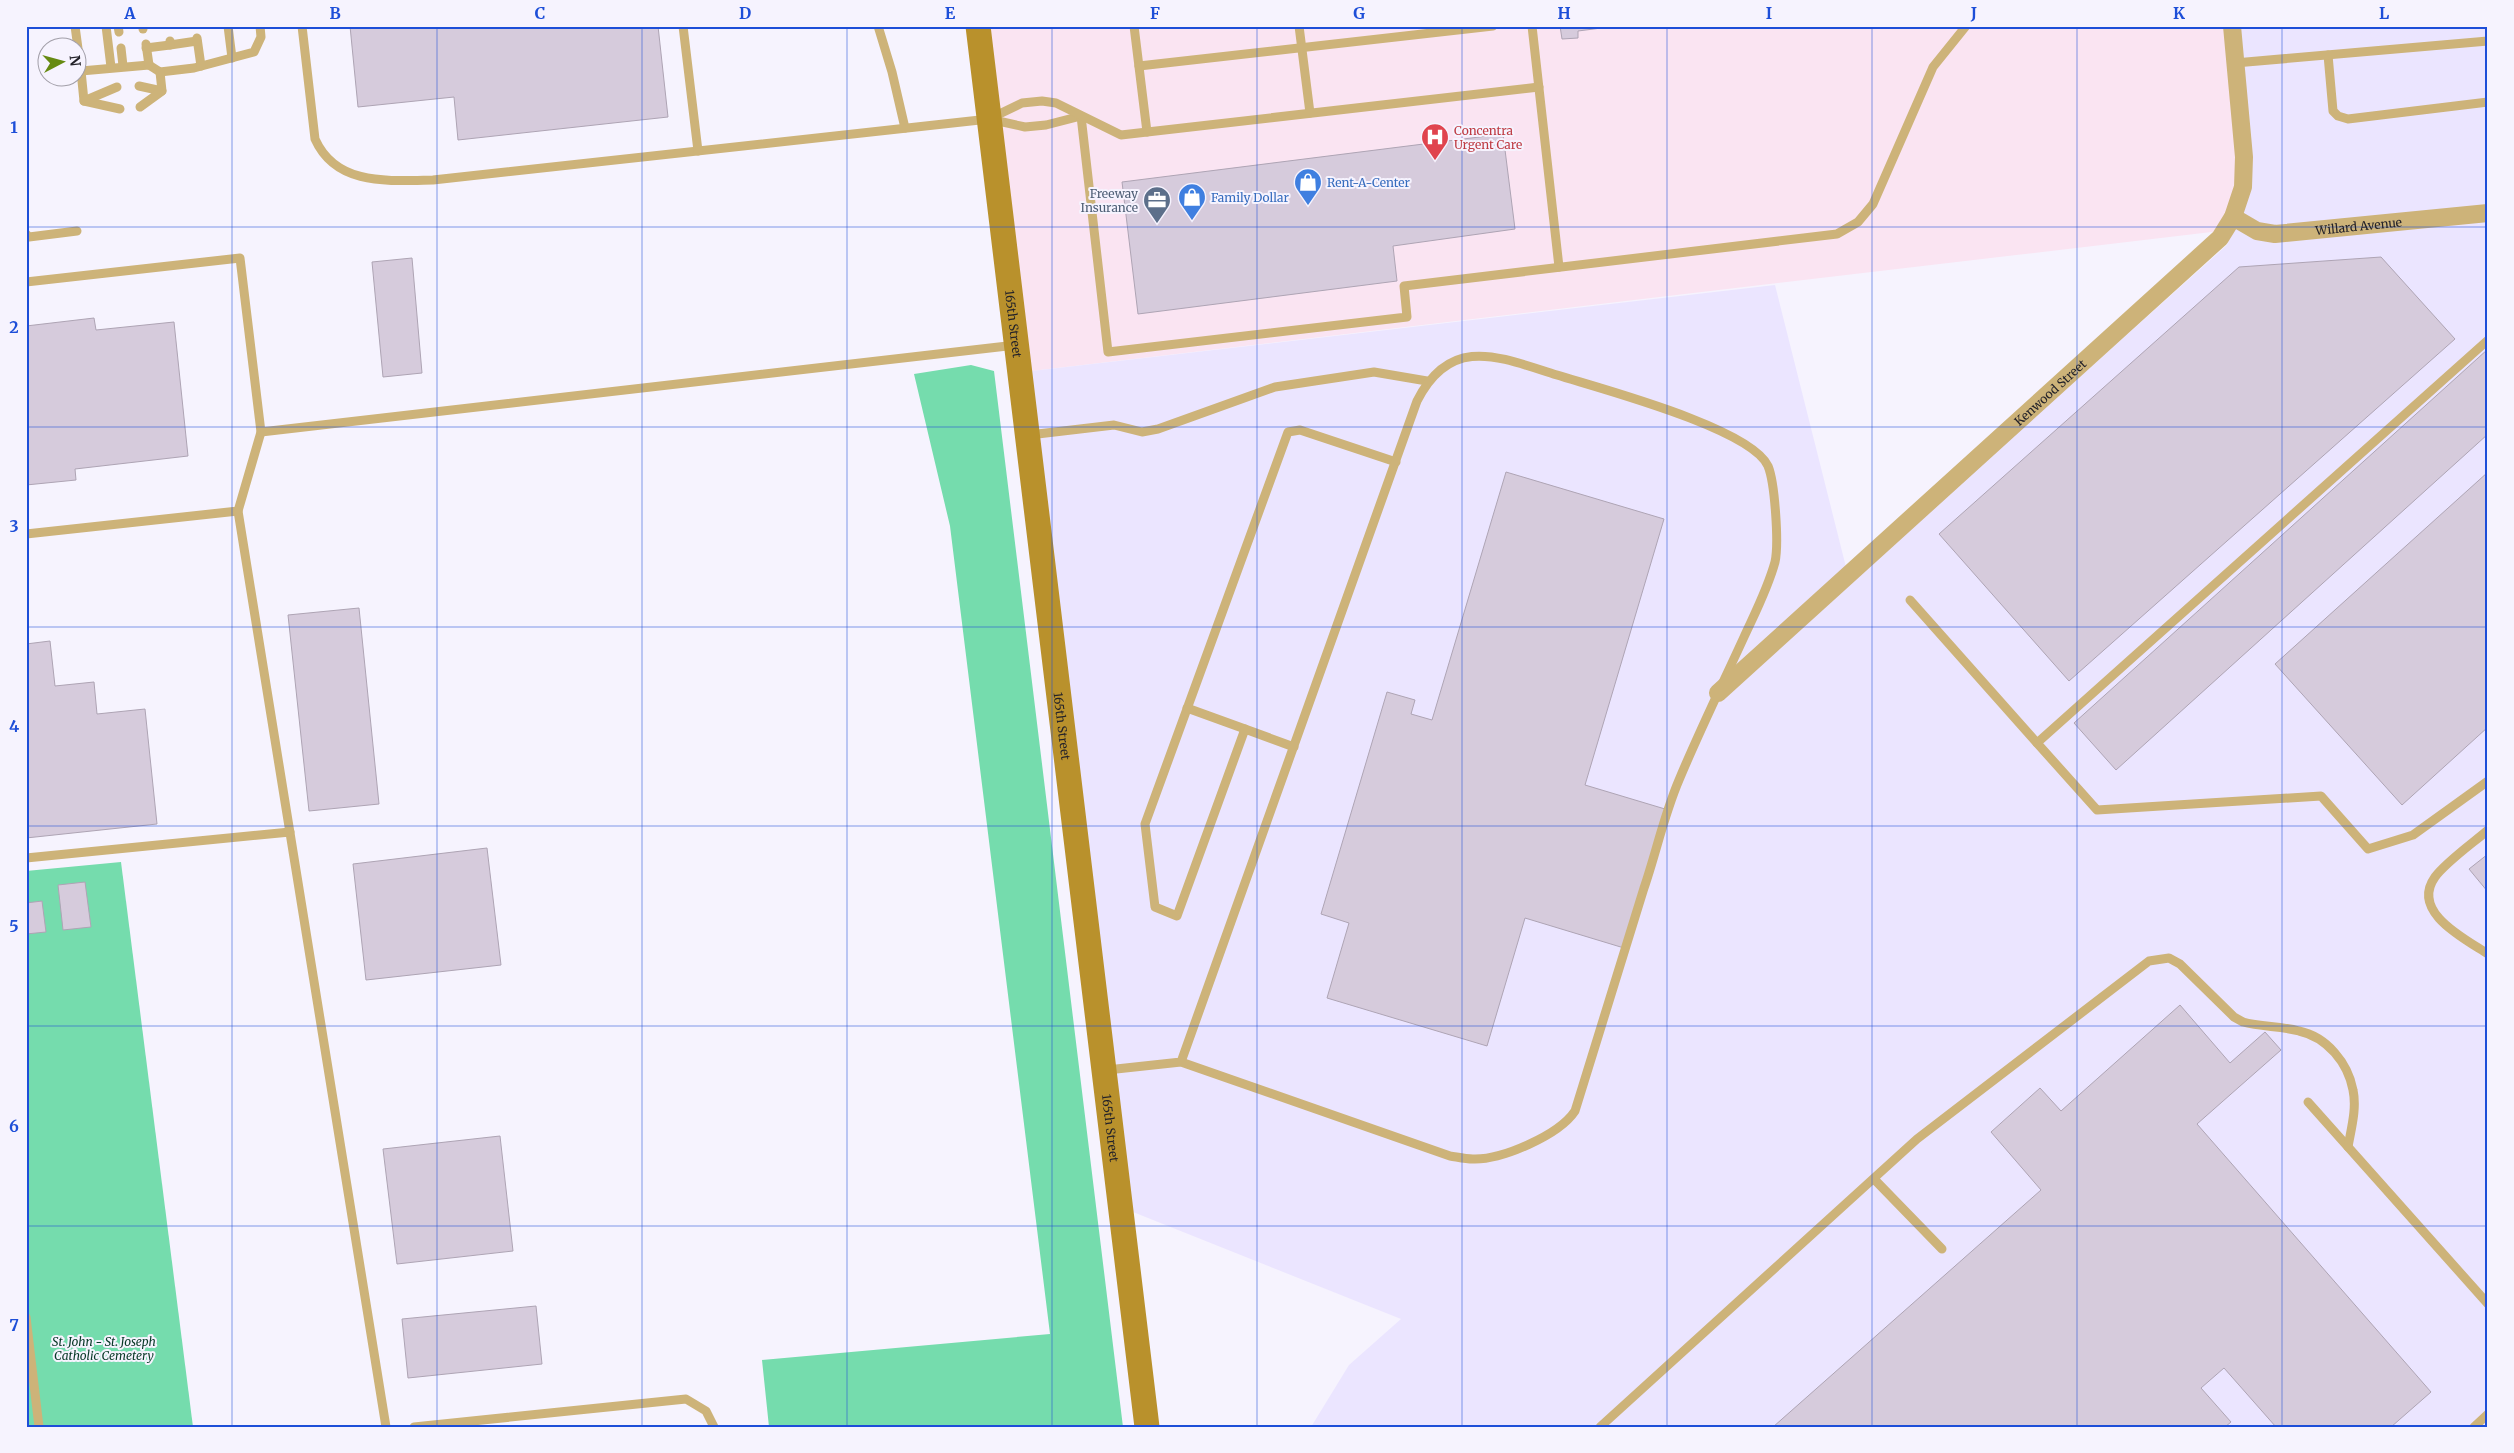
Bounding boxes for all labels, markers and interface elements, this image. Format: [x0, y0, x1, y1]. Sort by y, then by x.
text: A [123, 3, 136, 23]
text: B [329, 3, 341, 23]
text: C [535, 3, 545, 23]
text: D [739, 3, 751, 23]
text: E [945, 3, 956, 23]
text: F [1150, 3, 1160, 23]
text: G [1353, 3, 1365, 23]
text: H [1557, 3, 1571, 23]
text: I [1766, 3, 1772, 23]
text: J [1970, 3, 1977, 23]
text: K [2173, 3, 2185, 23]
text: L [2379, 3, 2389, 23]
north arrow [38, 38, 88, 88]
text: N [65, 54, 84, 67]
text: 1 [10, 117, 18, 137]
hospital icon: Concentra Urgent Care [1420, 122, 1450, 161]
place label: Concentra Urgent Care [1454, 123, 1522, 152]
shop icon: Rent-A-Center [1293, 167, 1323, 206]
place label: Rent-A-Center [1327, 175, 1410, 190]
shop icon: Family Dollar [1177, 182, 1207, 221]
office icon: Freeway Insurance [1142, 185, 1172, 224]
place label: Freeway Insurance [1081, 186, 1138, 215]
place label: Family Dollar [1211, 190, 1289, 205]
street label: Willard Avenue [2314, 214, 2403, 238]
street label: 165th Street [1002, 289, 1025, 359]
text: 2 [9, 317, 19, 337]
street label: Kenwood Street [2011, 356, 2089, 428]
text: 3 [9, 516, 19, 536]
street label: 165th Street [1051, 691, 1074, 761]
text: 4 [9, 716, 19, 736]
text: 5 [9, 916, 19, 936]
street label: 165th Street [1099, 1093, 1122, 1163]
text: 6 [9, 1116, 19, 1136]
text: 7 [9, 1315, 19, 1335]
park label: St. John - St. Joseph Catholic Cemetery [52, 1334, 156, 1363]

